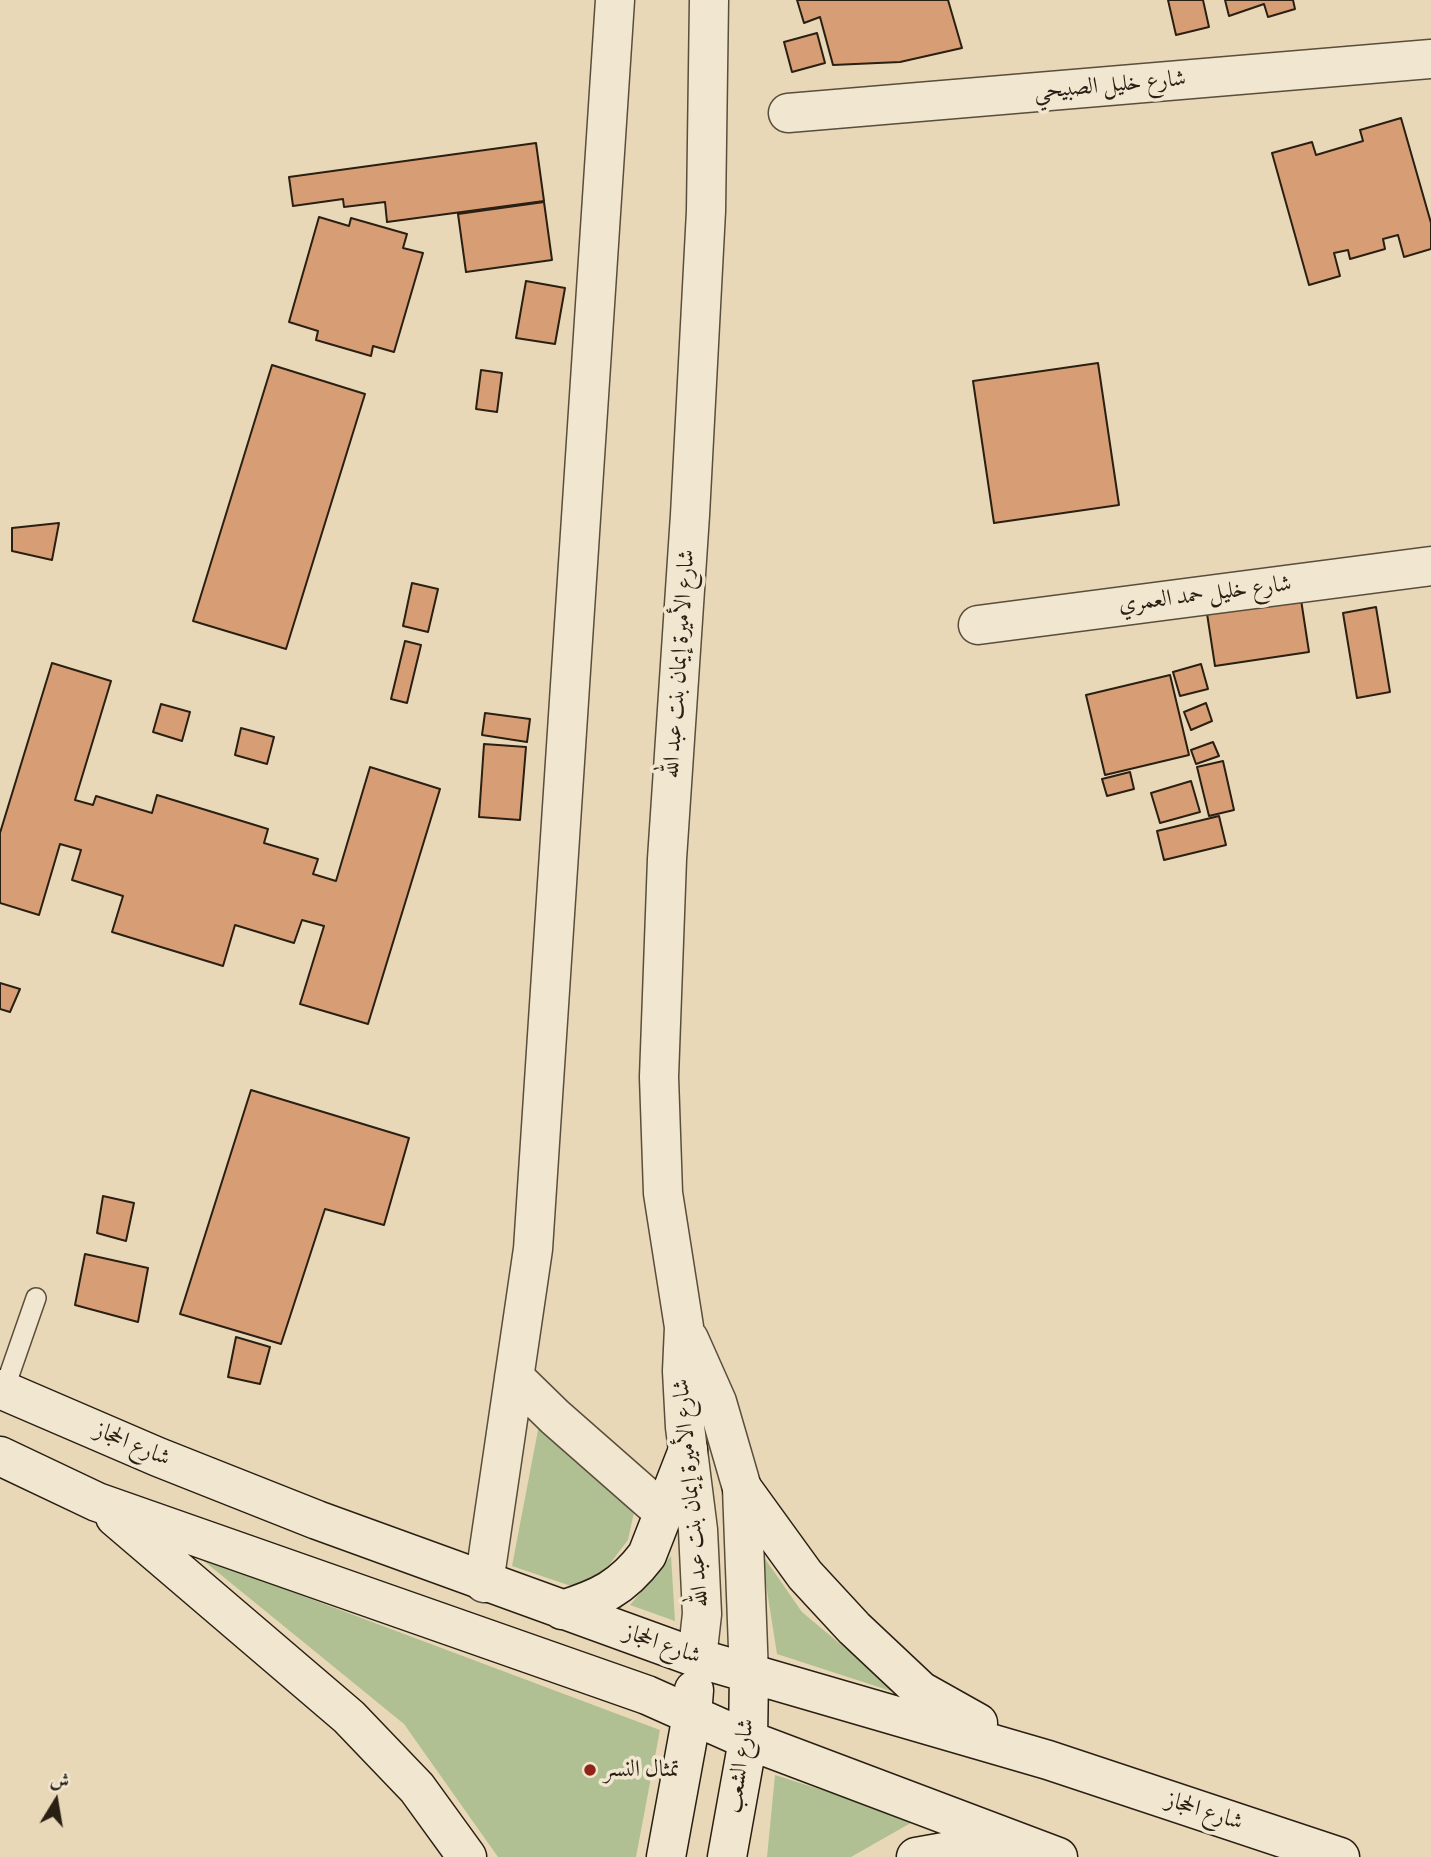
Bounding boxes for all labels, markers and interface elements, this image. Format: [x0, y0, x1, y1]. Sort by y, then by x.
street label: شارع خليل الصبيحي [1033, 66, 1187, 106]
street label: شارع الأميرة إيمان بنت عبد الله [658, 549, 702, 779]
street label: شارع خليل حمد العمري [1117, 571, 1293, 619]
street label: شارع الأميرة إيمان بنت عبد الله [668, 1377, 716, 1609]
street label: شارع الحجاز [90, 1417, 174, 1473]
street label: شارع الحجاز [620, 1619, 704, 1671]
street label: شارع الشعب [721, 1717, 761, 1815]
place label: تمثال النسر [604, 1756, 680, 1784]
marker: تمثال النسر [582, 1762, 598, 1778]
north arrow [21, 1766, 91, 1836]
text: ش [48, 1767, 72, 1794]
street label: شارع الحجاز [1162, 1787, 1246, 1837]

